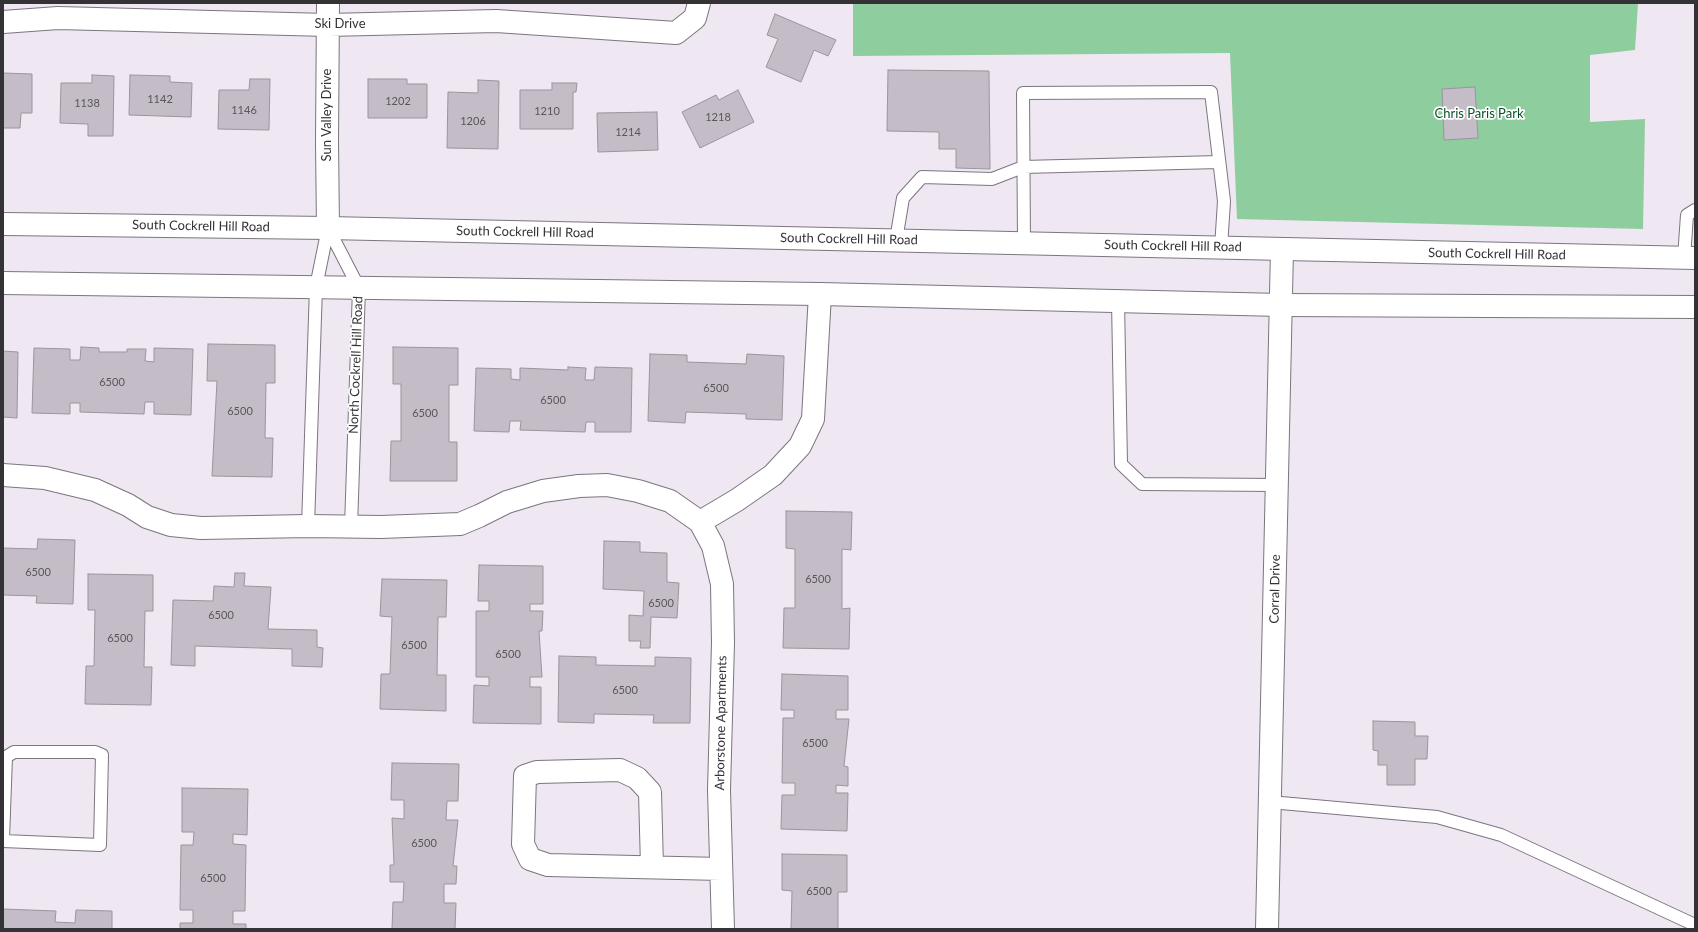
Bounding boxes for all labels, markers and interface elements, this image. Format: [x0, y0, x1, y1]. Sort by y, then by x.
street label: Ski Drive [315, 16, 365, 32]
street label: Sun Valley Drive [319, 69, 335, 161]
house number: 1142 [147, 92, 173, 106]
house number: 1202 [385, 94, 411, 108]
house number: 1138 [74, 96, 100, 110]
house number: 1146 [231, 103, 257, 117]
house number: 1210 [534, 104, 560, 118]
park label: Chris Paris Park [1434, 106, 1524, 122]
house number: 1218 [705, 110, 731, 124]
house number: 1206 [460, 114, 486, 128]
house number: 1214 [615, 125, 641, 139]
street label: South Cockrell Hill Road [132, 217, 270, 235]
street label: South Cockrell Hill Road [456, 223, 594, 241]
street label: South Cockrell Hill Road [780, 230, 918, 248]
street label: South Cockrell Hill Road [1104, 237, 1242, 255]
street label: South Cockrell Hill Road [1428, 245, 1566, 263]
street label: North Cockrell Hill Road [346, 296, 366, 434]
house number: 6500 [99, 375, 125, 389]
house number: 6500 [703, 381, 729, 395]
house number: 6500 [540, 393, 566, 407]
house number: 6500 [227, 404, 253, 418]
house number: 6500 [412, 406, 438, 420]
street label: Corral Drive [1267, 554, 1283, 624]
house number: 6500 [25, 565, 51, 579]
house number: 6500 [805, 572, 831, 586]
house number: 6500 [648, 596, 674, 610]
house number: 6500 [208, 608, 234, 622]
house number: 6500 [107, 631, 133, 645]
house number: 6500 [401, 638, 427, 652]
house number: 6500 [495, 647, 521, 661]
street label: Arborstone Apartments [712, 655, 730, 791]
house number: 6500 [612, 683, 638, 697]
house number: 6500 [802, 736, 828, 750]
house number: 6500 [411, 836, 437, 850]
house number: 6500 [200, 871, 226, 885]
house number: 6500 [806, 884, 832, 898]

